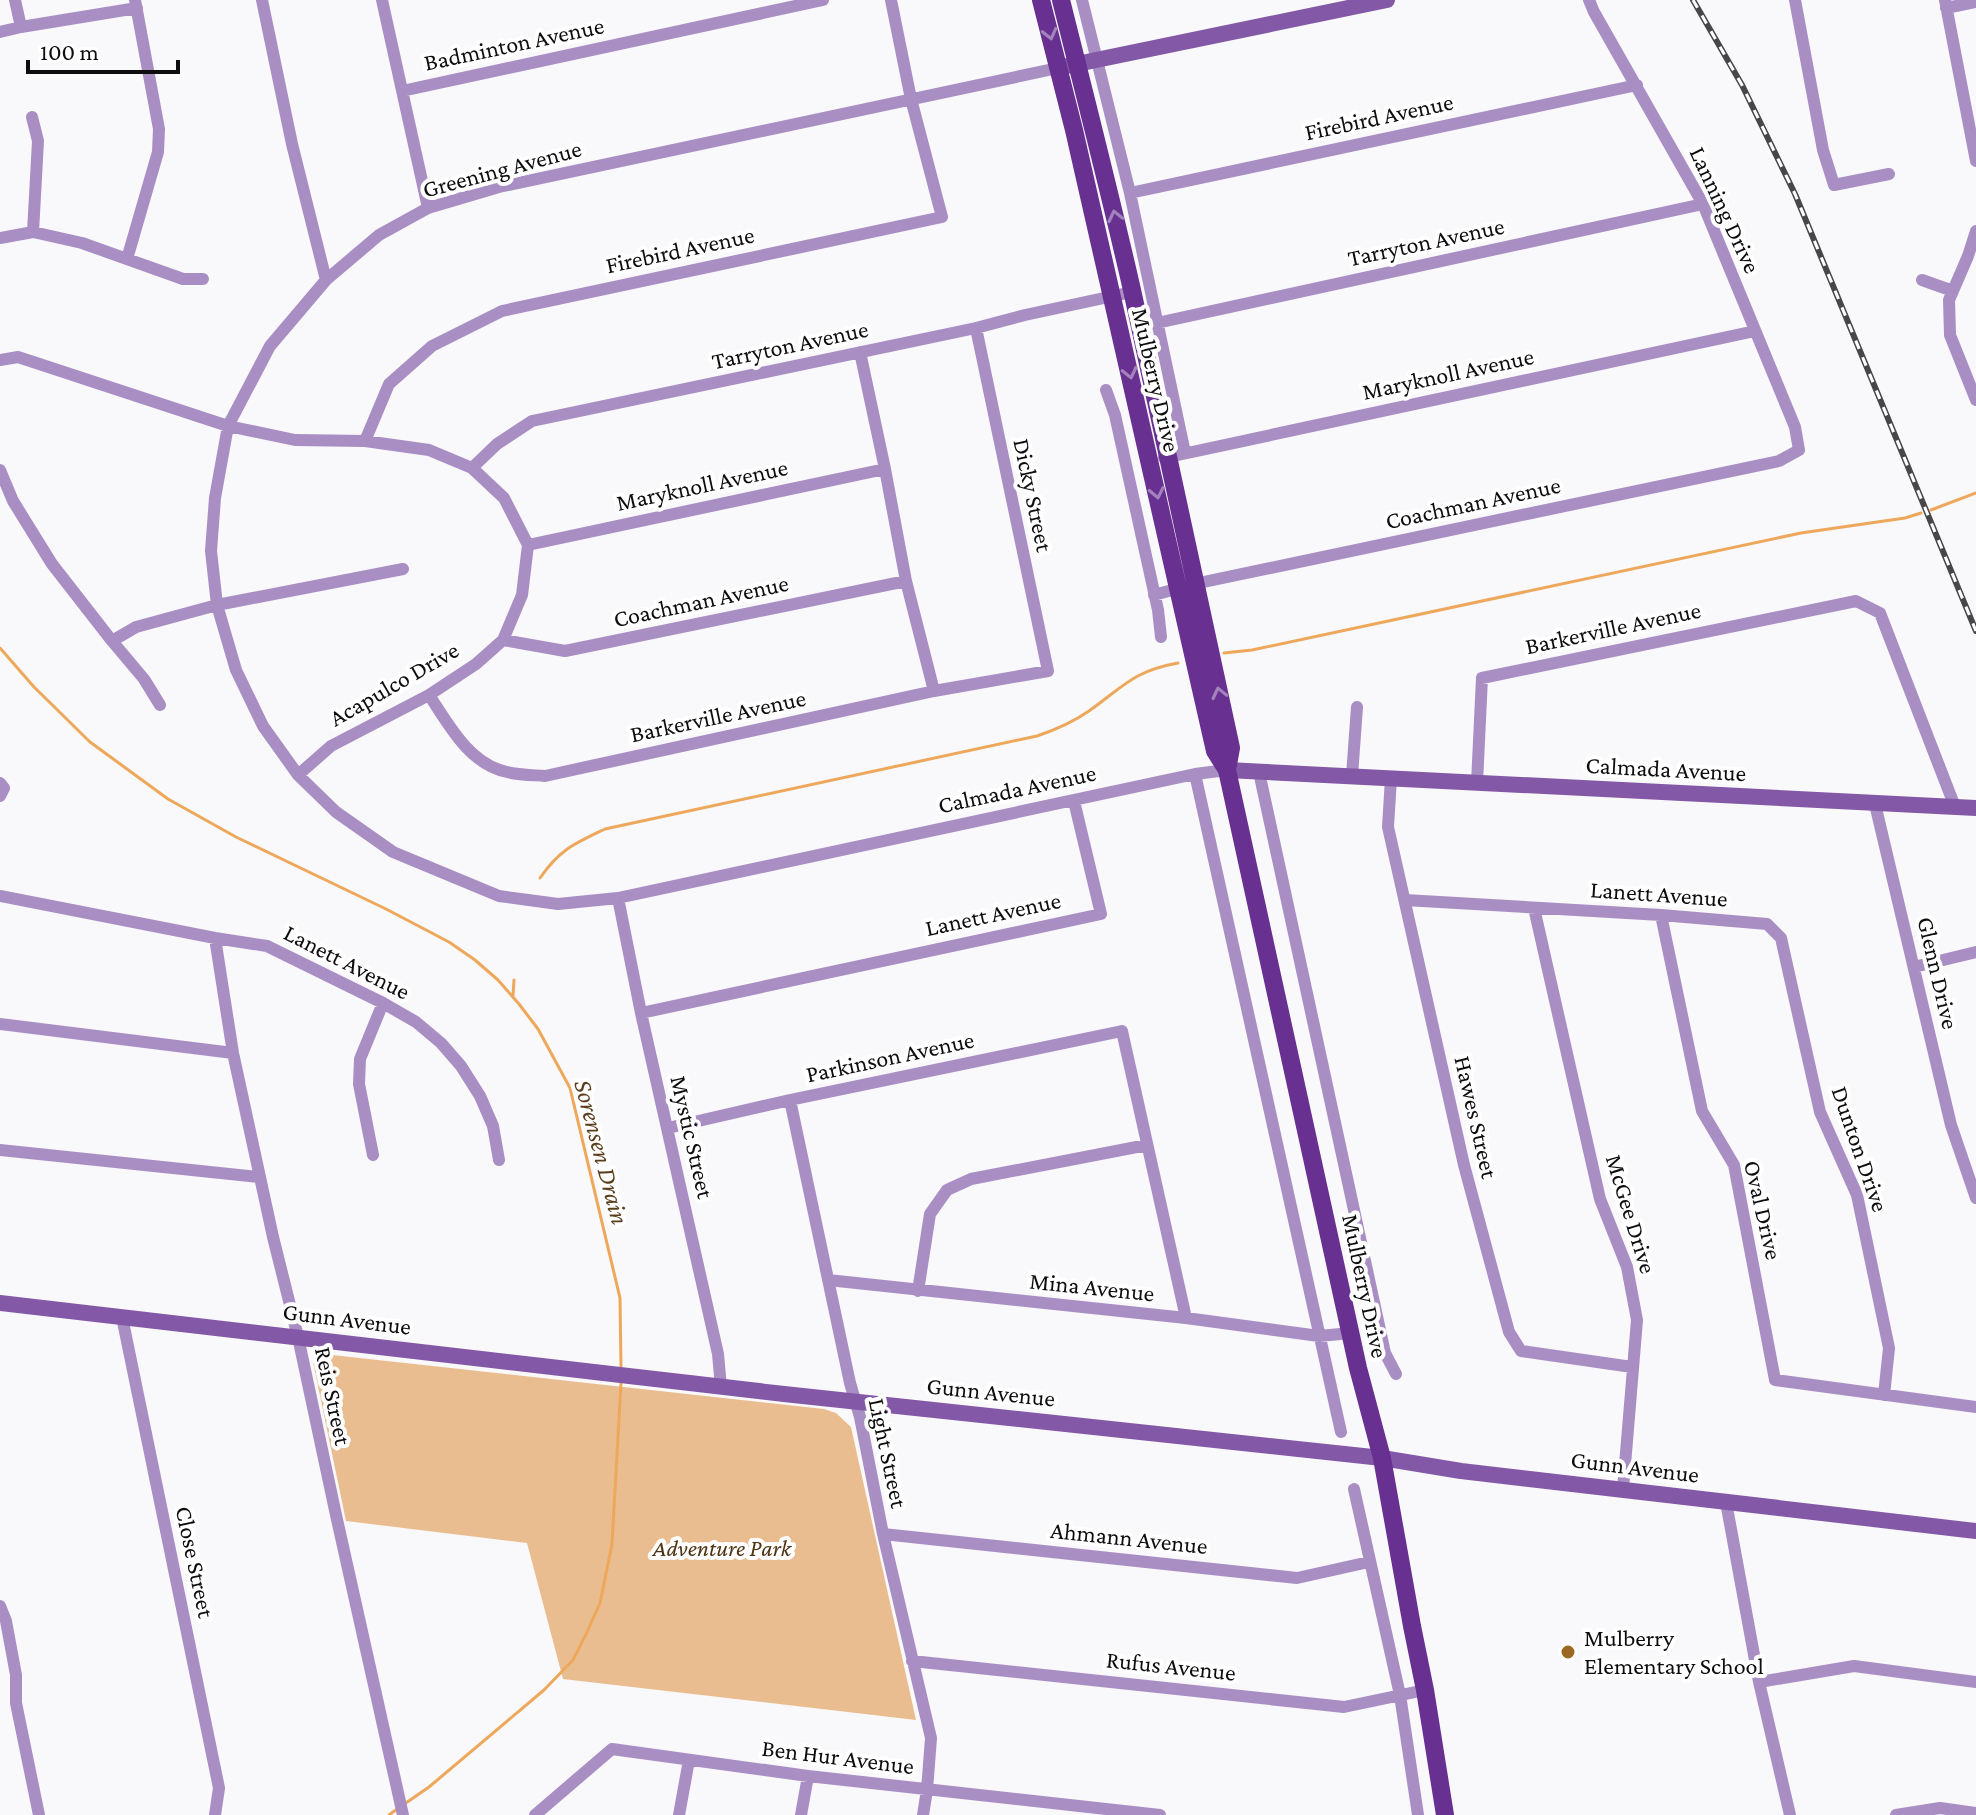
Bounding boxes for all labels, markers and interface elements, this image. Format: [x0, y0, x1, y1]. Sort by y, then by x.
street label: Badminton Avenue [422, 11, 606, 76]
scale bar [28, 24, 178, 74]
one-way arrow [1040, 27, 1057, 40]
text: 100 m [40, 38, 99, 65]
street label: Firebird Avenue [1302, 88, 1455, 145]
street label: Greening Avenue [420, 134, 584, 203]
street label: Lanning Drive [1684, 142, 1766, 277]
one-way arrow [1107, 210, 1124, 224]
street label: Tarryton Avenue [1345, 212, 1507, 271]
street label: Firebird Avenue [603, 221, 756, 278]
street label: Mulberry Drive [1127, 305, 1186, 454]
street label: Tarryton Avenue [709, 315, 871, 374]
street label: Maryknoll Avenue [1360, 342, 1536, 405]
one-way arrow [1121, 366, 1138, 379]
street label: Dicky Street [1008, 436, 1059, 555]
street label: Maryknoll Avenue [614, 453, 790, 516]
street label: Coachman Avenue [1383, 471, 1563, 534]
one-way arrow [1148, 486, 1165, 499]
street label: Coachman Avenue [611, 569, 791, 632]
street label: Barkerville Avenue [1523, 596, 1703, 659]
street label: Acapulco Drive [324, 636, 463, 731]
street label: Barkerville Avenue [628, 684, 808, 747]
one-way arrow [1211, 687, 1228, 701]
street label: Calmada Avenue [1585, 751, 1747, 786]
street label: Calmada Avenue [935, 759, 1098, 818]
street label: Lanett Avenue [1589, 875, 1729, 912]
street label: Lanett Avenue [923, 886, 1063, 941]
street label: Glenn Drive [1912, 914, 1965, 1032]
street label: Lanett Avenue [280, 918, 415, 1005]
street label: Parkinson Avenue [803, 1026, 976, 1088]
street label: Hawes Street [1449, 1053, 1504, 1182]
street label: Mystic Street [665, 1073, 720, 1202]
water label: Sorensen Drain [568, 1076, 635, 1228]
street label: Dunton Drive [1826, 1083, 1895, 1215]
street label: McGee Drive [1601, 1151, 1662, 1277]
street label: Oval Drive [1739, 1158, 1788, 1262]
street label: Mulberry Drive [1337, 1211, 1394, 1360]
street label: Mina Avenue [1028, 1267, 1156, 1306]
street label: Gunn Avenue [281, 1297, 413, 1340]
street label: Reis Street [310, 1344, 357, 1449]
street label: Gunn Avenue [926, 1371, 1057, 1412]
street label: Light Street [864, 1396, 913, 1511]
street label: Gunn Avenue [1569, 1445, 1701, 1488]
street label: Close Street [171, 1504, 221, 1621]
street label: Ahmann Avenue [1049, 1516, 1209, 1559]
park label: Adventure Park [652, 1534, 793, 1561]
place label: Mulberry Elementary School [1584, 1624, 1764, 1679]
marker: Mulberry Elementary School [1559, 1643, 1577, 1661]
street label: Rufus Avenue [1105, 1645, 1237, 1686]
street label: Ben Hur Avenue [760, 1734, 916, 1779]

